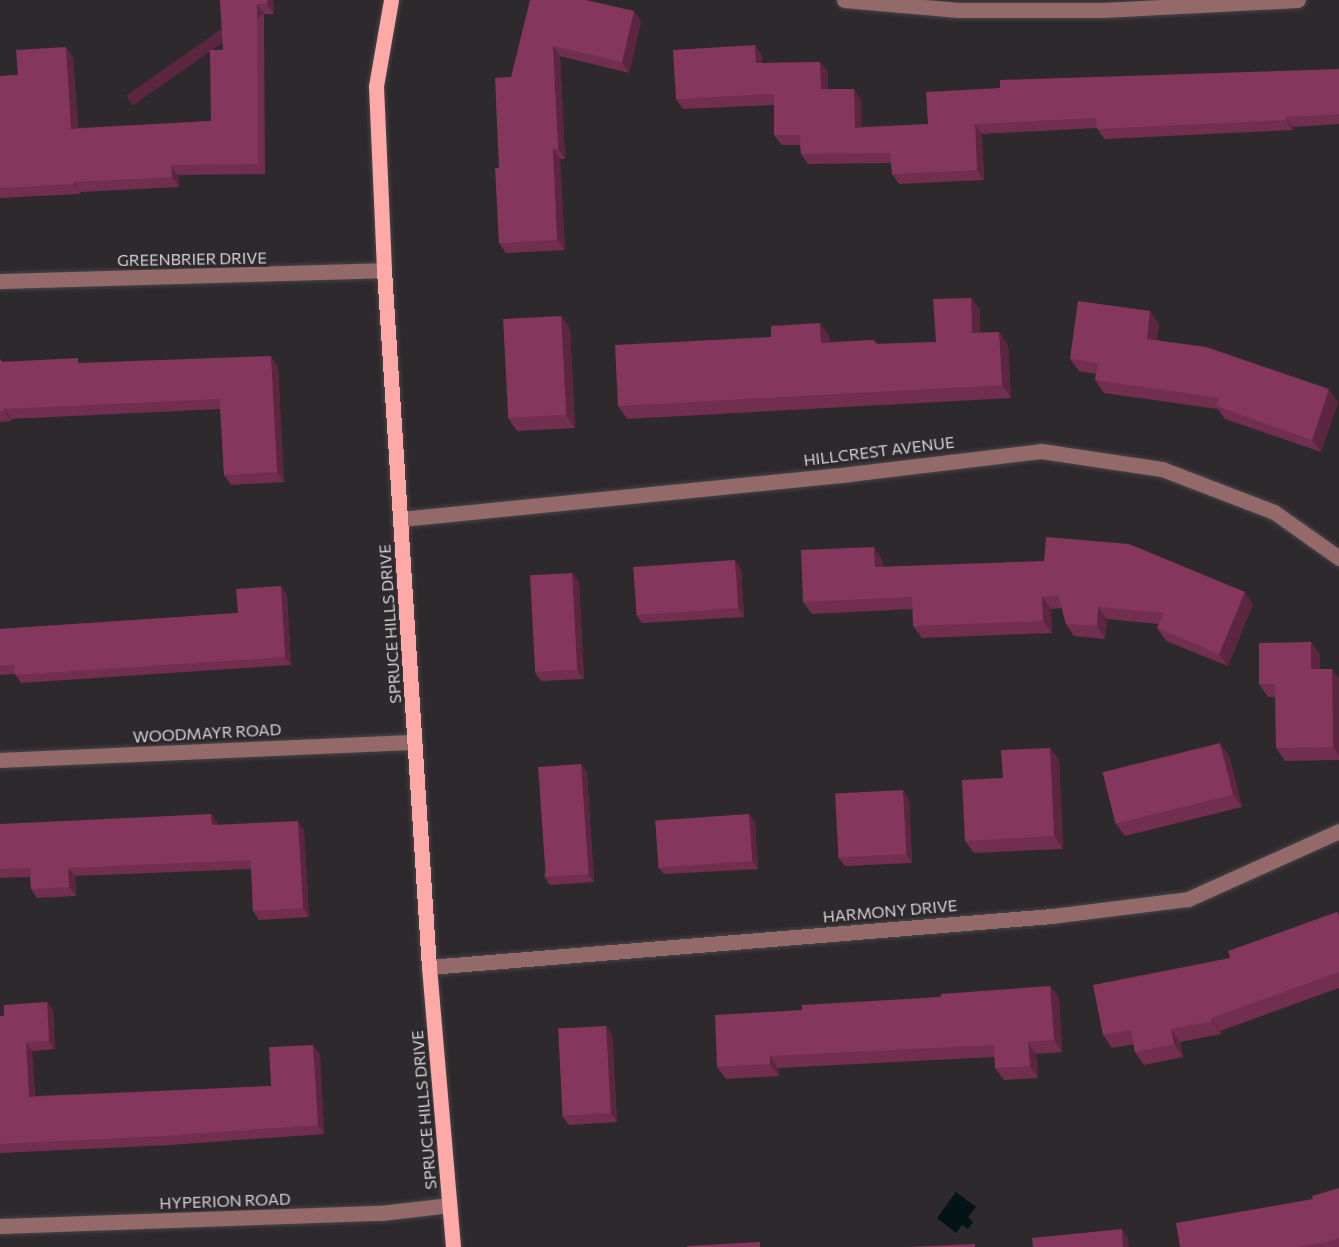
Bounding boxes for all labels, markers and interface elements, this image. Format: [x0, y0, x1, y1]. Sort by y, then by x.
street label: GREENBRIER DRIVE [117, 248, 267, 270]
street label: HILLCREST AVENUE [803, 432, 955, 470]
street label: SPRUCE HILLS DRIVE [375, 544, 405, 704]
street label: WOODMAYR ROAD [132, 720, 282, 746]
street label: HARMONY DRIVE [822, 896, 958, 926]
street label: SPRUCE HILLS DRIVE [407, 1030, 441, 1190]
street label: HYPERION ROAD [159, 1189, 291, 1213]

